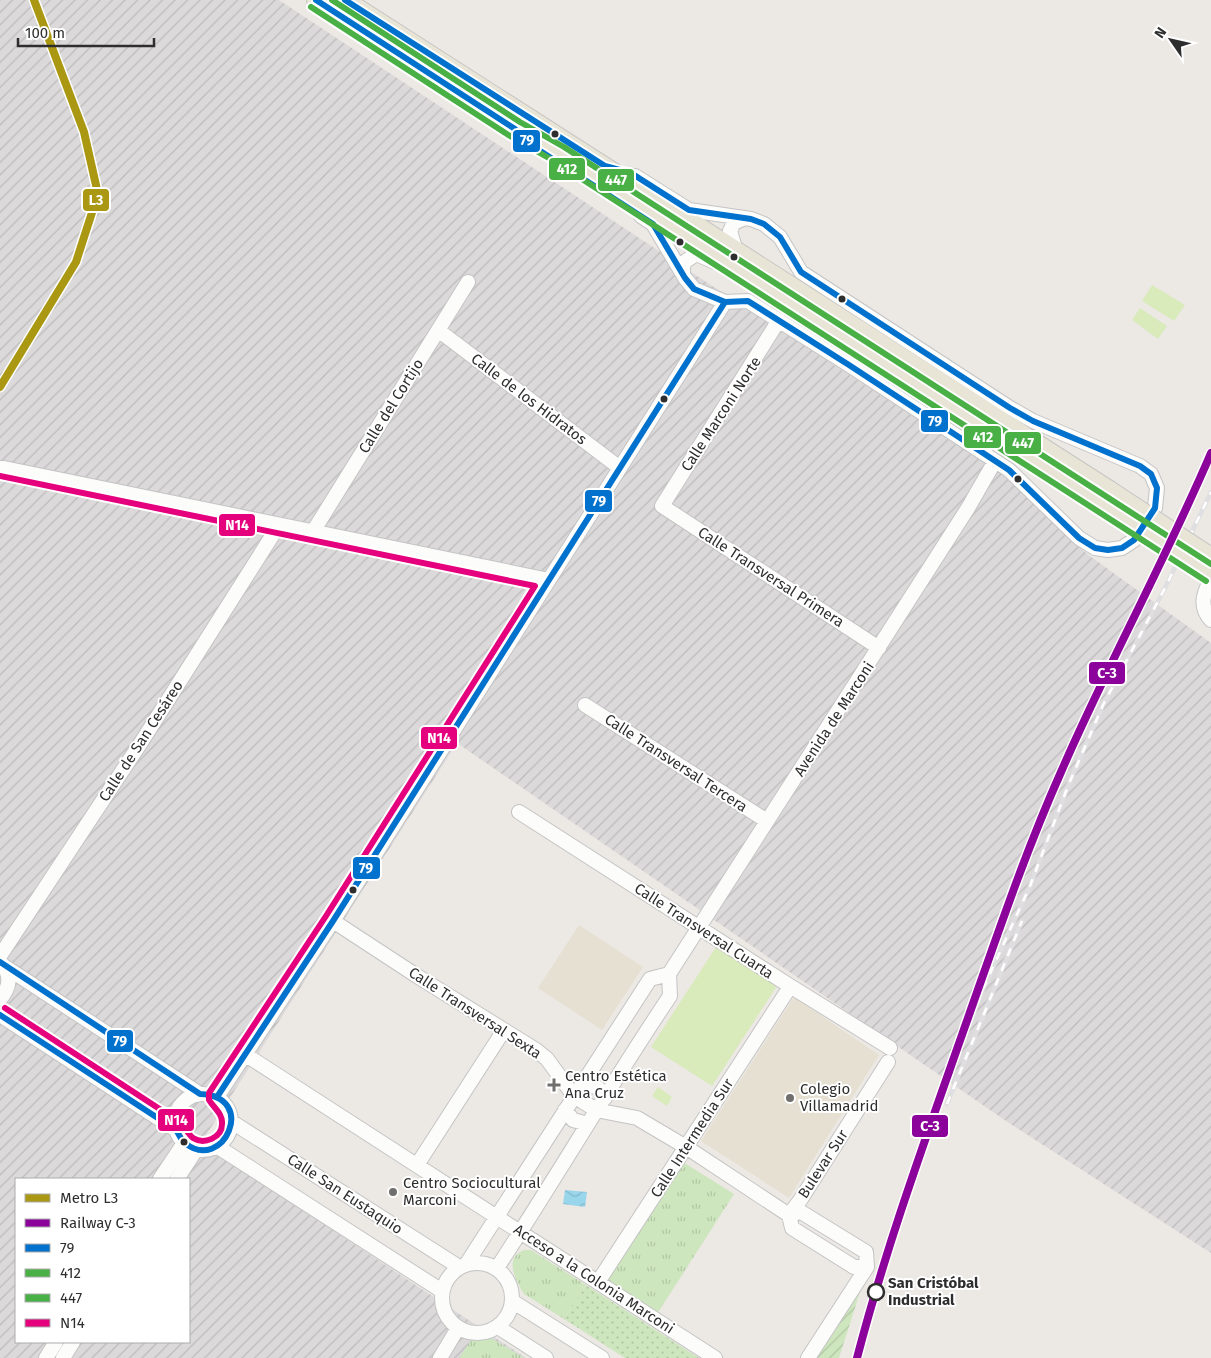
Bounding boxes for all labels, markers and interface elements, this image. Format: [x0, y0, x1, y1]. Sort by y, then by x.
scale bar [18, 15, 154, 47]
north arrow [1146, 15, 1196, 65]
text: 100 m [25, 24, 65, 42]
text: N [1151, 24, 1170, 42]
line badge: 79 [512, 129, 541, 153]
unlabelled marker [550, 129, 560, 139]
text: 79 [520, 132, 534, 149]
line badge: 412 [548, 157, 586, 181]
text: 412 [557, 161, 577, 178]
line badge: 447 [597, 168, 635, 192]
text: 447 [605, 172, 627, 189]
line badge: L3 [82, 188, 110, 212]
text: L3 [89, 192, 103, 209]
unlabelled marker [675, 237, 685, 247]
unlabelled marker [729, 252, 739, 262]
unlabelled marker [837, 294, 847, 304]
street label: Calle de los Hidratos [468, 350, 590, 448]
street label: Calle Marconi Norte [677, 353, 765, 475]
street label: Calle del Cortijo [355, 355, 427, 457]
unlabelled marker [659, 394, 669, 404]
line badge: 79 [920, 409, 949, 433]
text: 79 [928, 413, 942, 430]
line badge: 412 [963, 425, 1002, 449]
text: 412 [973, 429, 993, 446]
line badge: 447 [1004, 431, 1042, 455]
text: 447 [1012, 435, 1034, 452]
unlabelled marker [1013, 474, 1023, 484]
line badge: 79 [584, 489, 613, 513]
text: 79 [592, 493, 606, 510]
line badge: N14 [218, 513, 256, 537]
text: N14 [225, 517, 249, 534]
street label: Calle Transversal Primera [695, 523, 847, 631]
street label: Avenida de Marconi [790, 658, 878, 780]
line badge: C-3 [1088, 661, 1126, 685]
text: C-3 [1097, 665, 1117, 682]
street label: Calle de San Cesáreo [95, 677, 187, 805]
street label: Calle Transversal Tercera [601, 710, 751, 816]
line badge: N14 [420, 726, 458, 750]
text: N14 [427, 730, 451, 747]
line badge: 79 [352, 856, 381, 880]
text: 79 [359, 860, 373, 877]
street label: Calle Transversal Cuarta [631, 879, 777, 983]
unlabelled marker [348, 885, 358, 895]
street label: Calle Transversal Sexta [405, 963, 545, 1063]
line badge: 79 [106, 1029, 134, 1053]
text: 79 [113, 1033, 127, 1050]
place label: Centro Estética Ana Cruz [565, 1067, 667, 1102]
street label: Calle Intermedia Sur [647, 1075, 737, 1201]
marker: Centro Estética Ana Cruz [547, 1078, 561, 1092]
place label: Colegio Villamadrid [800, 1080, 878, 1115]
marker: Colegio Villamadrid [784, 1092, 796, 1104]
line badge: N14 [157, 1108, 195, 1132]
text: N14 [164, 1112, 188, 1129]
line badge: C-3 [911, 1114, 949, 1138]
text: C-3 [920, 1118, 940, 1135]
street label: Bulevar Sur [794, 1126, 852, 1202]
unlabelled marker [179, 1137, 189, 1147]
street label: Calle San Eustaquio [284, 1150, 406, 1238]
place label: Centro Sociocultural Marconi [403, 1174, 541, 1209]
legend [15, 1178, 190, 1343]
marker: Centro Sociocultural Marconi [387, 1186, 399, 1198]
text: Metro L3 [60, 1189, 118, 1207]
text: Railway C-3 [60, 1214, 136, 1232]
street label: Acceso a la Colonia Marconi [510, 1220, 678, 1338]
text: 79 [60, 1239, 74, 1257]
text: 412 [60, 1264, 81, 1282]
place label: San Cristóbal Industrial [888, 1274, 979, 1309]
marker: San Cristóbal Industrial [867, 1283, 885, 1301]
text: 447 [60, 1289, 83, 1307]
text: N14 [60, 1314, 85, 1332]

